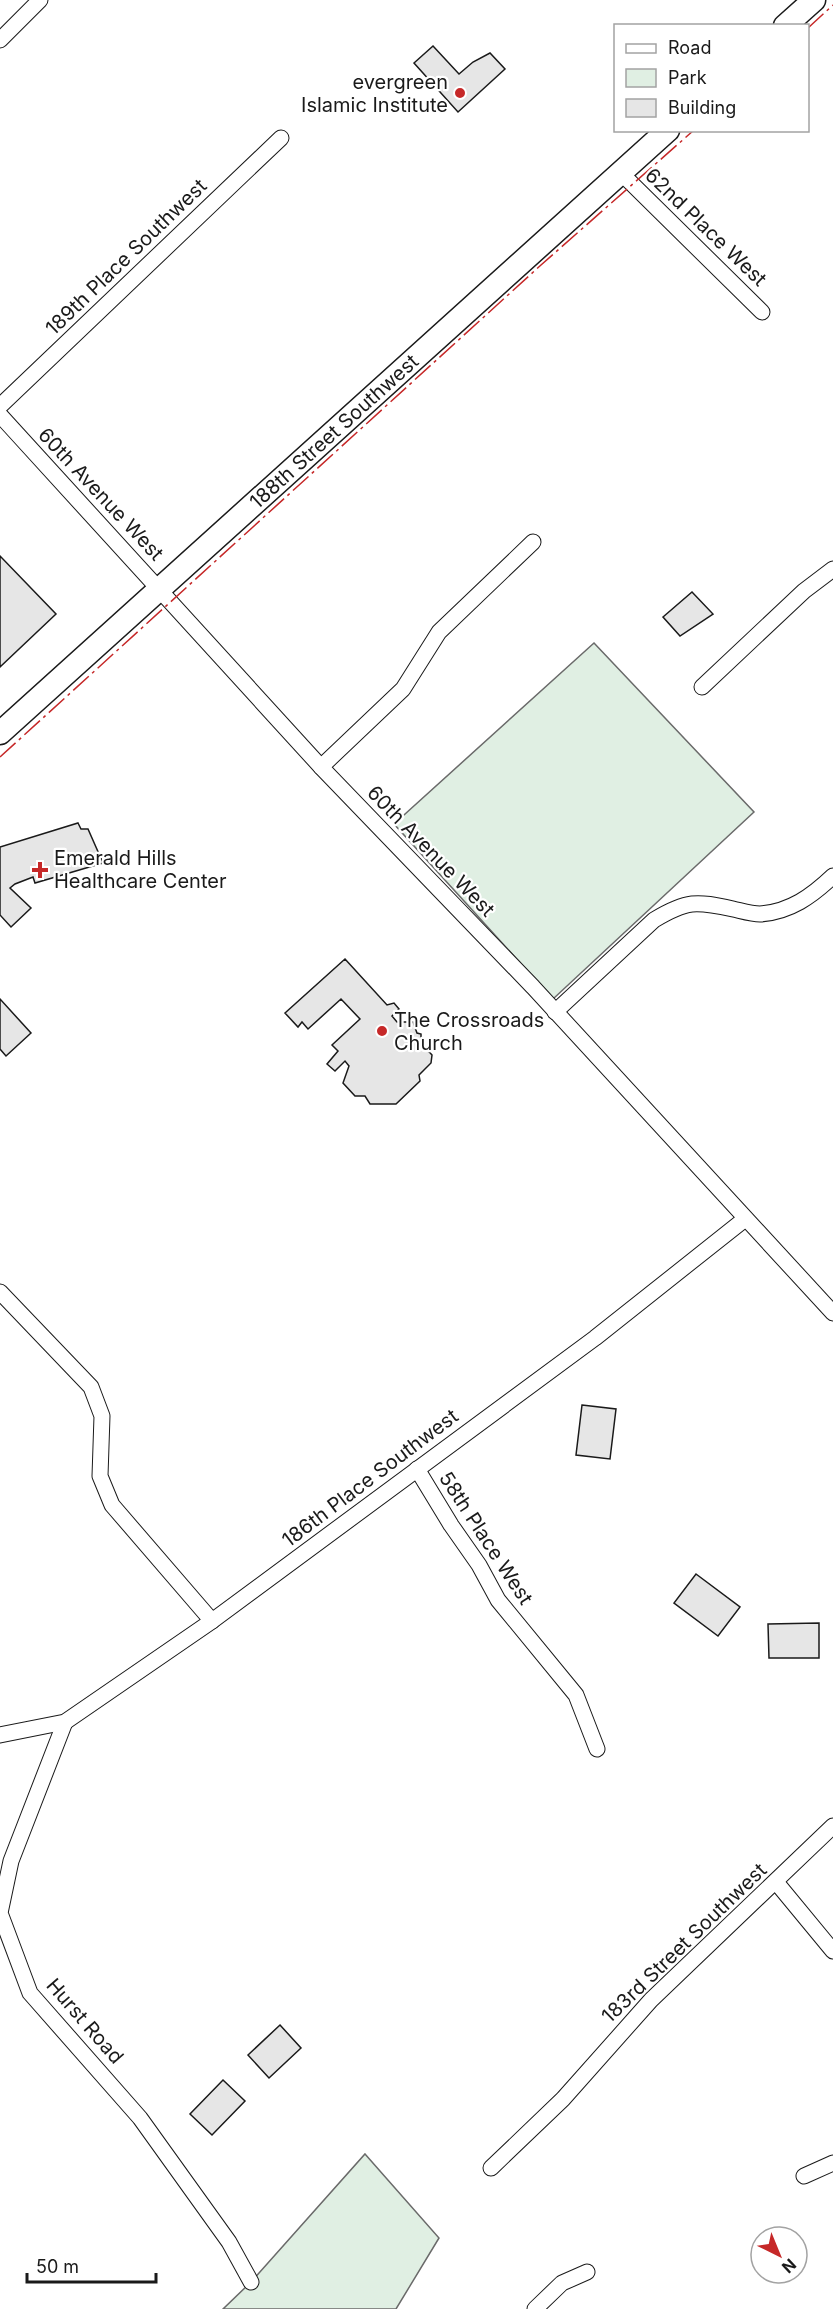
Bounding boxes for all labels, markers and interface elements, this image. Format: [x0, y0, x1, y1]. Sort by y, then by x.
legend [614, 24, 809, 132]
text: Road [668, 37, 711, 58]
text: Park [668, 67, 707, 88]
place label: evergreen Islamic Institute [301, 70, 448, 117]
marker: evergreen Islamic Institute [453, 86, 467, 100]
text: Building [668, 97, 736, 118]
street label: 62nd Place West [640, 163, 772, 291]
street label: 189th Place Southwest [40, 174, 212, 340]
street label: 188th Street Southwest [245, 349, 424, 514]
street label: 60th Avenue West [33, 423, 169, 566]
street label: 60th Avenue West [362, 781, 500, 922]
place label: Emerald Hills Healthcare Center [54, 846, 227, 893]
marker: Emerald Hills Healthcare Center [31, 861, 49, 879]
place label: The Crossroads Church [394, 1008, 544, 1055]
marker: The Crossroads Church [375, 1024, 389, 1038]
street label: 186th Place Southwest [277, 1404, 463, 1552]
street label: 58th Place West [434, 1467, 538, 1609]
street label: 183rd Street Southwest [597, 1858, 772, 2028]
street label: Hurst Road [41, 1973, 129, 2069]
north arrow [749, 2225, 809, 2285]
scale bar [27, 2246, 156, 2284]
text: N [778, 2254, 801, 2277]
text: 50 m [36, 2256, 79, 2277]

